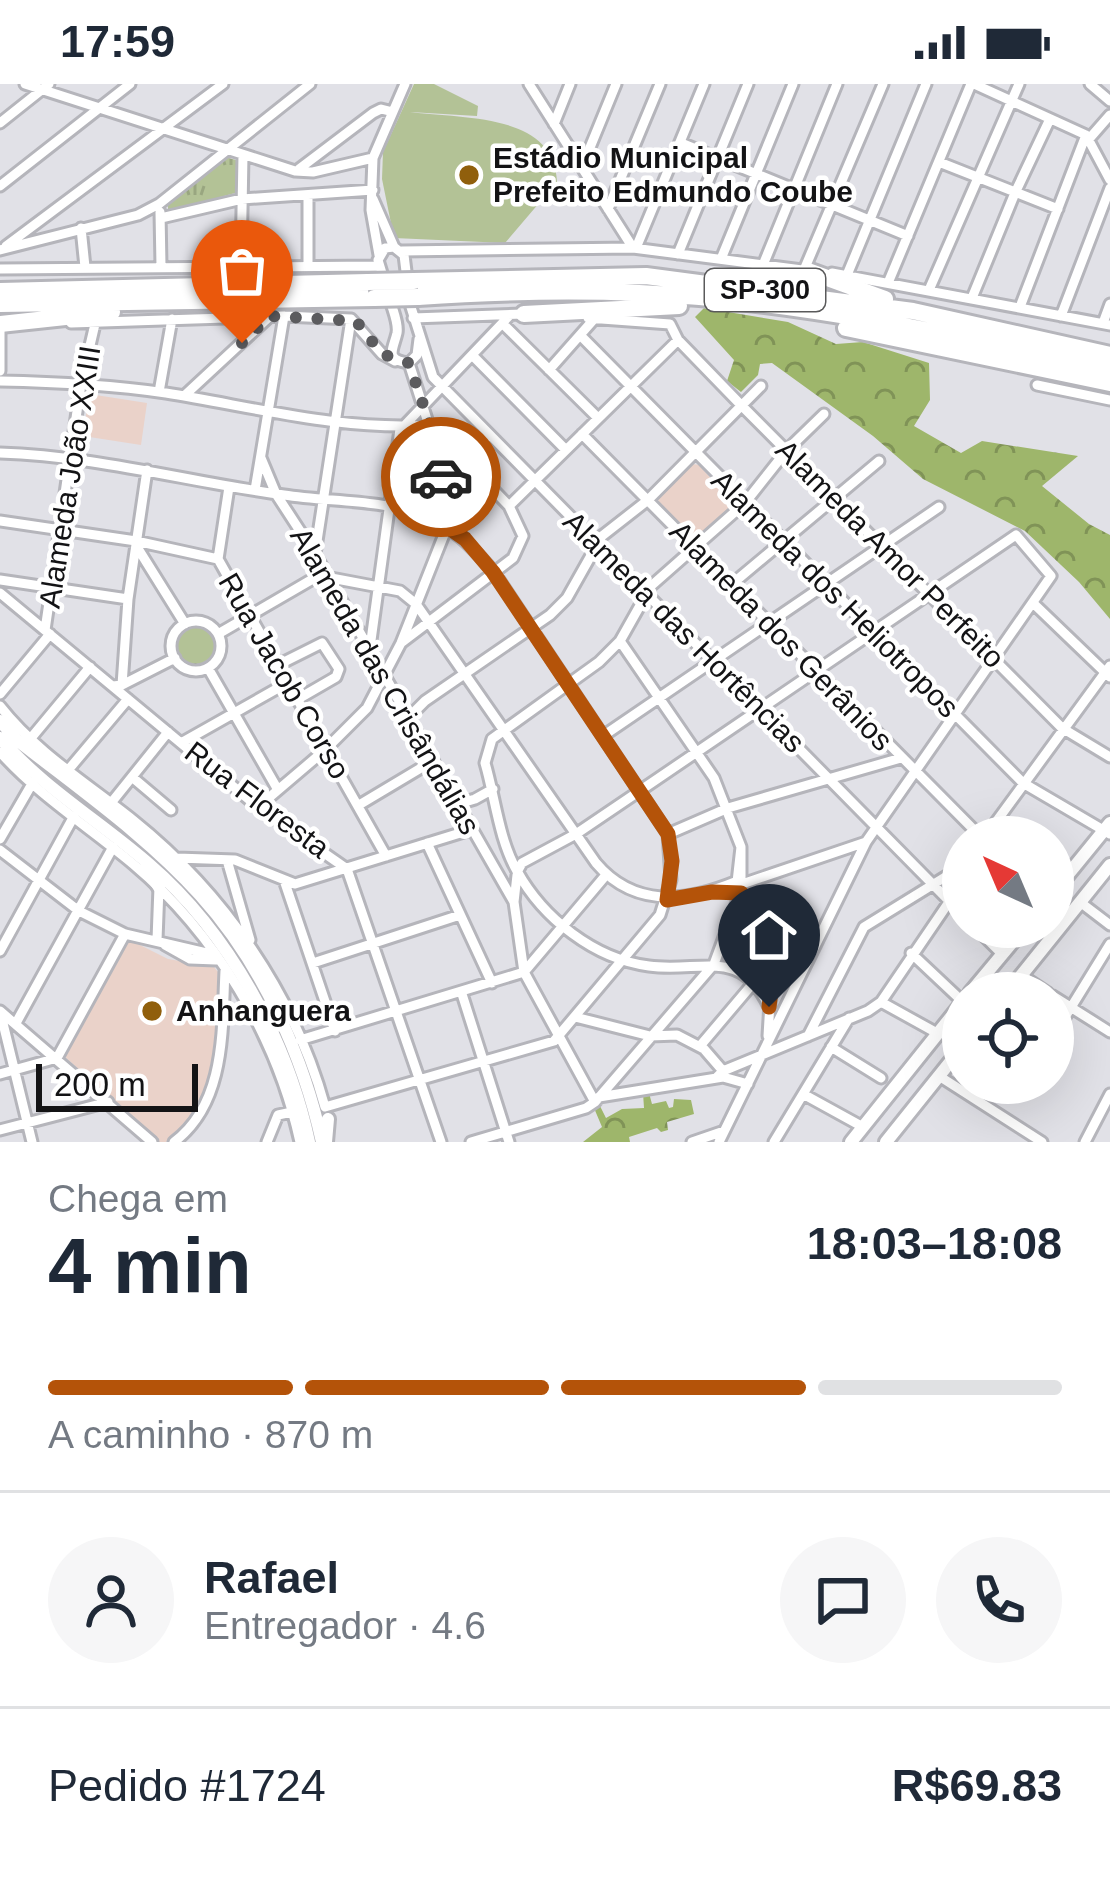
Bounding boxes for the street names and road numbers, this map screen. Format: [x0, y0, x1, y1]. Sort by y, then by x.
road number: SP-300 [705, 269, 825, 311]
street label: Alameda João XXIII [32, 343, 107, 610]
street label: Alameda Amor Perfeito [770, 433, 1011, 674]
street label: Alameda dos Heliotropos [705, 463, 966, 724]
street label: Alameda das Hortências [557, 504, 812, 759]
street label: Alameda dos Gerânios [663, 514, 899, 757]
street label: Alameda das Crisândálias [284, 522, 487, 840]
street label: Rua Jacob Corso [212, 567, 357, 784]
street label: Rua Floresta [179, 735, 336, 865]

